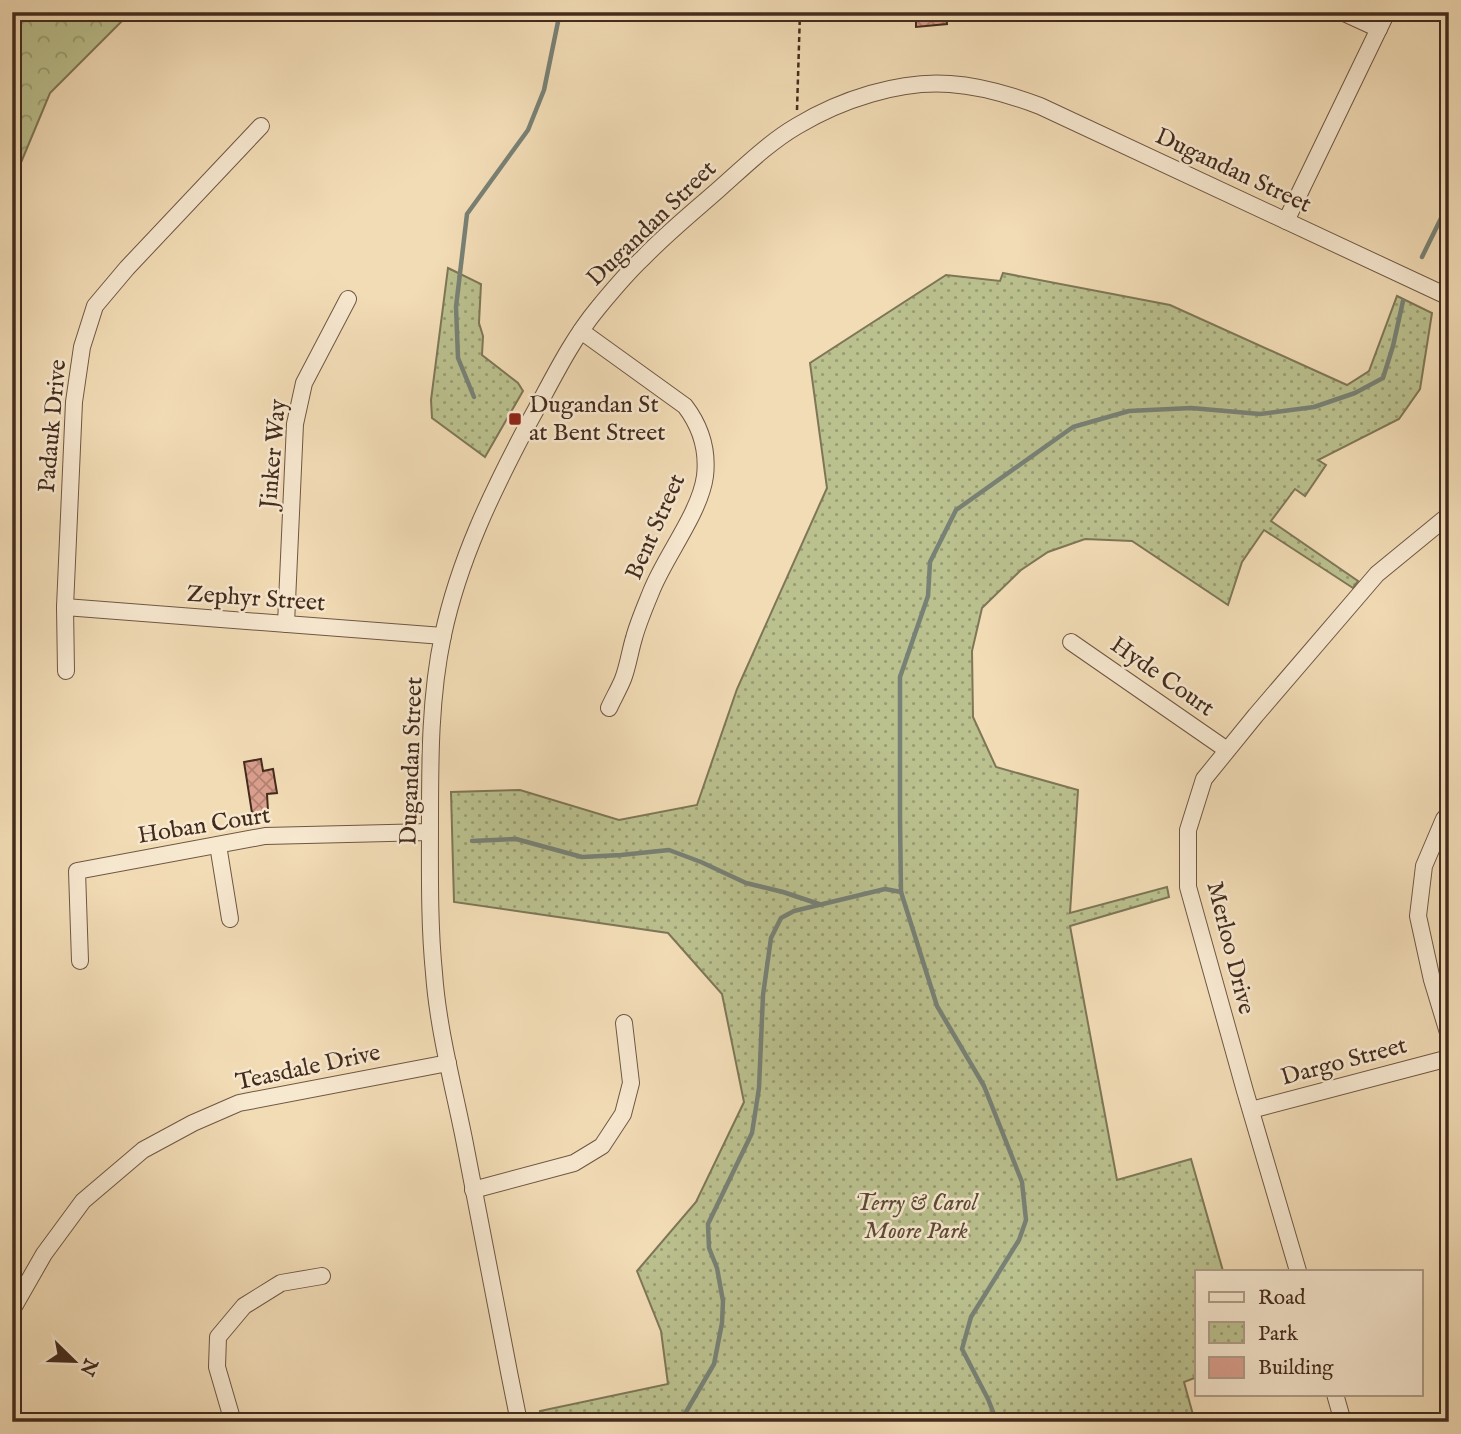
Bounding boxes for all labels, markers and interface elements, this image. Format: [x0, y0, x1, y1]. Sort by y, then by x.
street label: Dugandan Street [1150, 121, 1316, 221]
street label: Dugandan Street [581, 154, 723, 294]
street label: Padauk Drive [32, 358, 74, 494]
place label: Dugandan St at Bent Street [529, 390, 666, 449]
street label: Jinker Way [254, 398, 294, 513]
marker: Dugandan St at Bent Street [507, 411, 523, 427]
street label: Bent Street [619, 469, 693, 585]
street label: Zephyr Street [186, 579, 326, 619]
street label: Hyde Court [1104, 630, 1220, 724]
street label: Dugandan Street [394, 676, 430, 846]
street label: Hoban Court [135, 800, 273, 852]
street label: Merloo Drive [1199, 878, 1261, 1018]
street label: Dargo Street [1278, 1030, 1410, 1094]
street label: Teasdale Drive [233, 1038, 383, 1098]
park label: Terry & Carol Moore Park [855, 1188, 979, 1247]
legend [1195, 1270, 1422, 1396]
text: Road [1258, 1285, 1306, 1312]
text: Park [1258, 1321, 1299, 1348]
north arrow [38, 1326, 108, 1396]
text: N [73, 1354, 102, 1380]
text: Building [1258, 1355, 1334, 1382]

